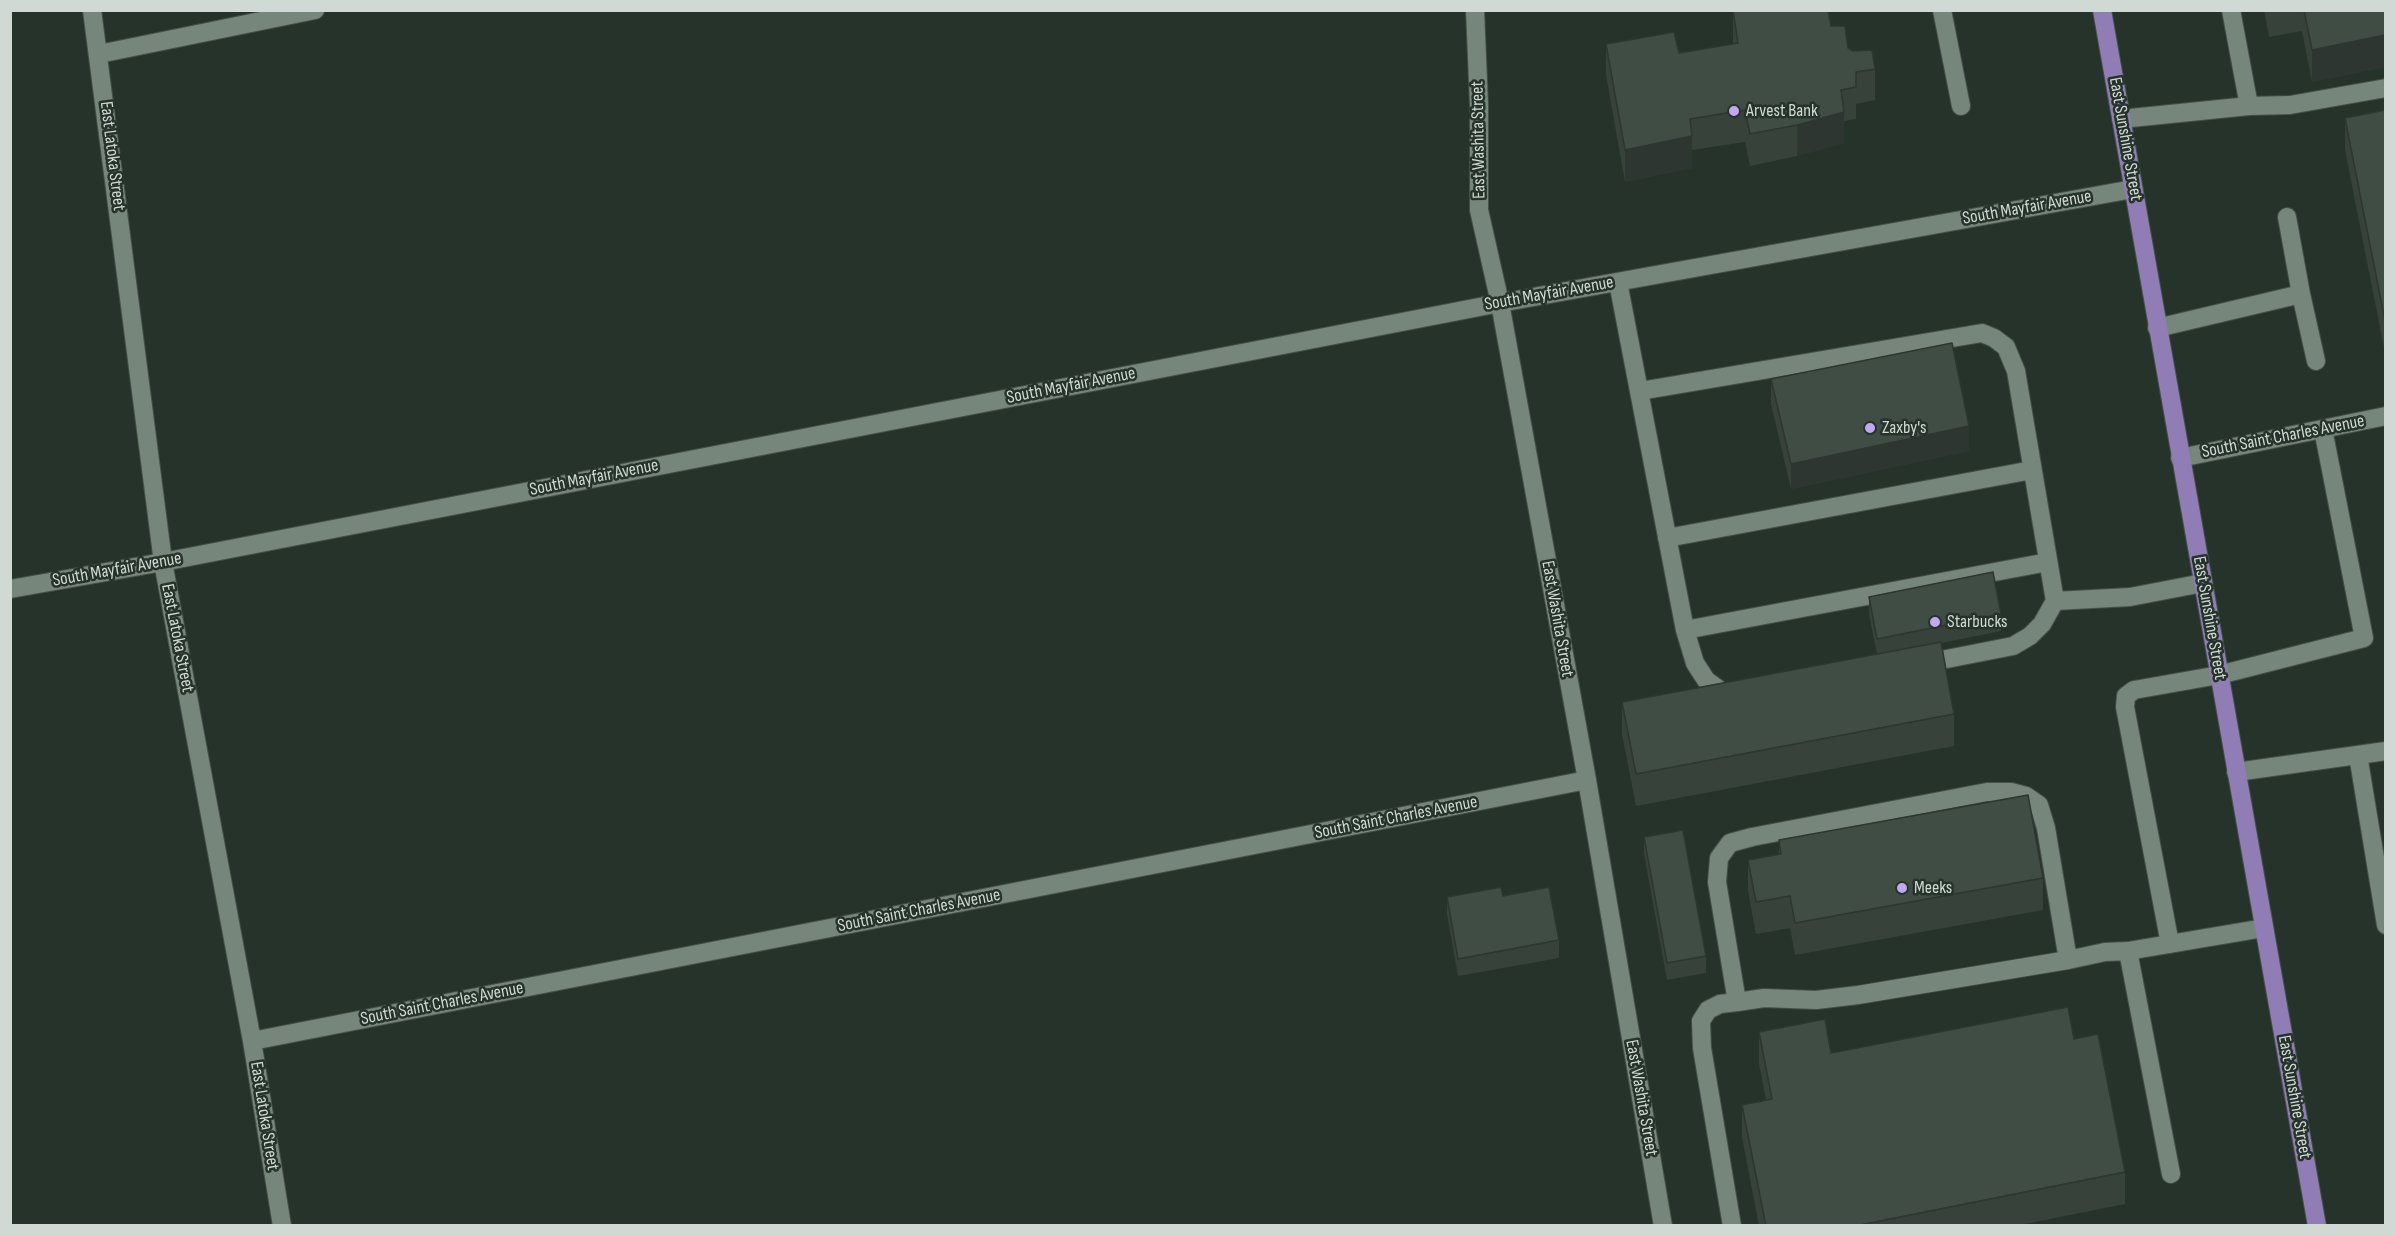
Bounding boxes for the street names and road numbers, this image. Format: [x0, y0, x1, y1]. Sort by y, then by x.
street label: East Sunshine Street [2104, 76, 2146, 202]
street label: East Washita Street [1467, 81, 1491, 199]
street label: East Latoka Street [95, 100, 129, 212]
street label: South Mayfair Avenue [1961, 186, 2093, 230]
street label: South Mayfair Avenue [1483, 272, 1615, 316]
street label: South Mayfair Avenue [1005, 363, 1137, 409]
street label: South Saint Charles Avenue [2200, 411, 2366, 463]
street label: South Mayfair Avenue [528, 455, 660, 501]
street label: South Mayfair Avenue [51, 548, 183, 592]
street label: East Sunshine Street [2188, 555, 2230, 681]
street label: East Washita Street [1536, 559, 1578, 679]
street label: East Latoka Street [156, 582, 198, 694]
street label: South Saint Charles Avenue [1313, 792, 1479, 844]
street label: South Saint Charles Avenue [836, 885, 1002, 937]
street label: South Saint Charles Avenue [359, 978, 525, 1030]
street label: East Sunshine Street [2273, 1034, 2315, 1160]
street label: East Washita Street [1620, 1038, 1662, 1158]
street label: East Latoka Street [245, 1060, 283, 1172]

